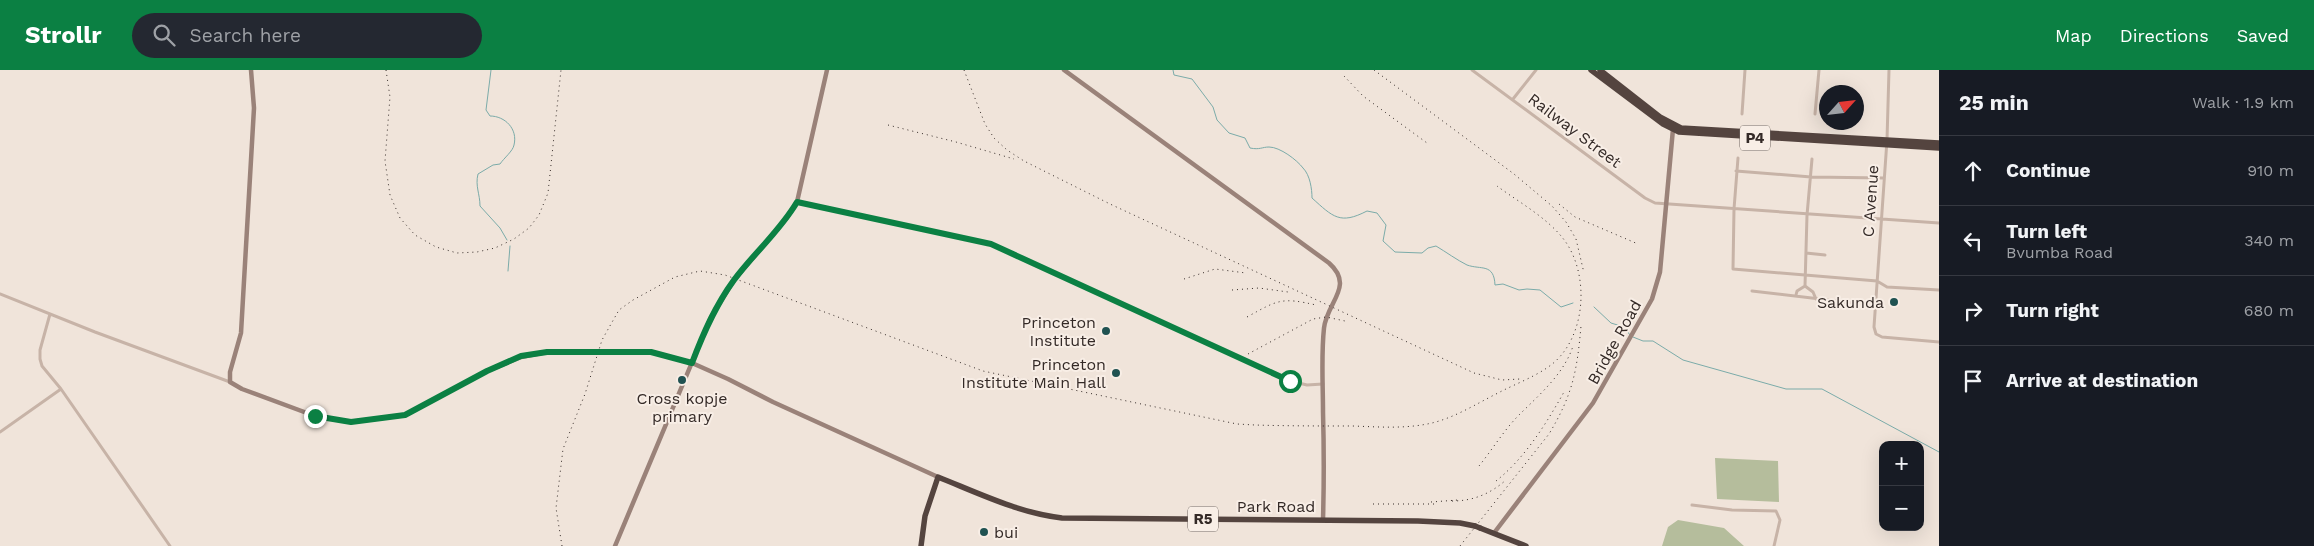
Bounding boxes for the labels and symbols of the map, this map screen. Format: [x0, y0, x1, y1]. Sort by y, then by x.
north arrow [1819, 85, 1864, 130]
street label: Railway Street [1524, 89, 1625, 172]
road number: P4 [1740, 126, 1770, 150]
street label: C Avenue [1858, 164, 1883, 238]
place label: Sakunda [1817, 293, 1884, 312]
marker: Sakunda [1888, 296, 1900, 308]
street label: Bridge Road [1583, 297, 1645, 388]
place label: Princeton Institute [1021, 313, 1096, 350]
marker: Princeton Institute [1100, 325, 1112, 337]
place label: Princeton Institute Main Hall [961, 355, 1106, 392]
marker: Princeton Institute Main Hall [1110, 367, 1122, 379]
route start [1279, 370, 1302, 393]
marker: Cross kopje primary [676, 374, 688, 386]
place label: Cross kopje primary [636, 389, 728, 426]
route end [304, 405, 327, 428]
street label: Park Road [1237, 497, 1315, 516]
road number: R5 [1188, 506, 1218, 532]
place label: bui [994, 523, 1018, 542]
marker: bui [978, 526, 990, 538]

